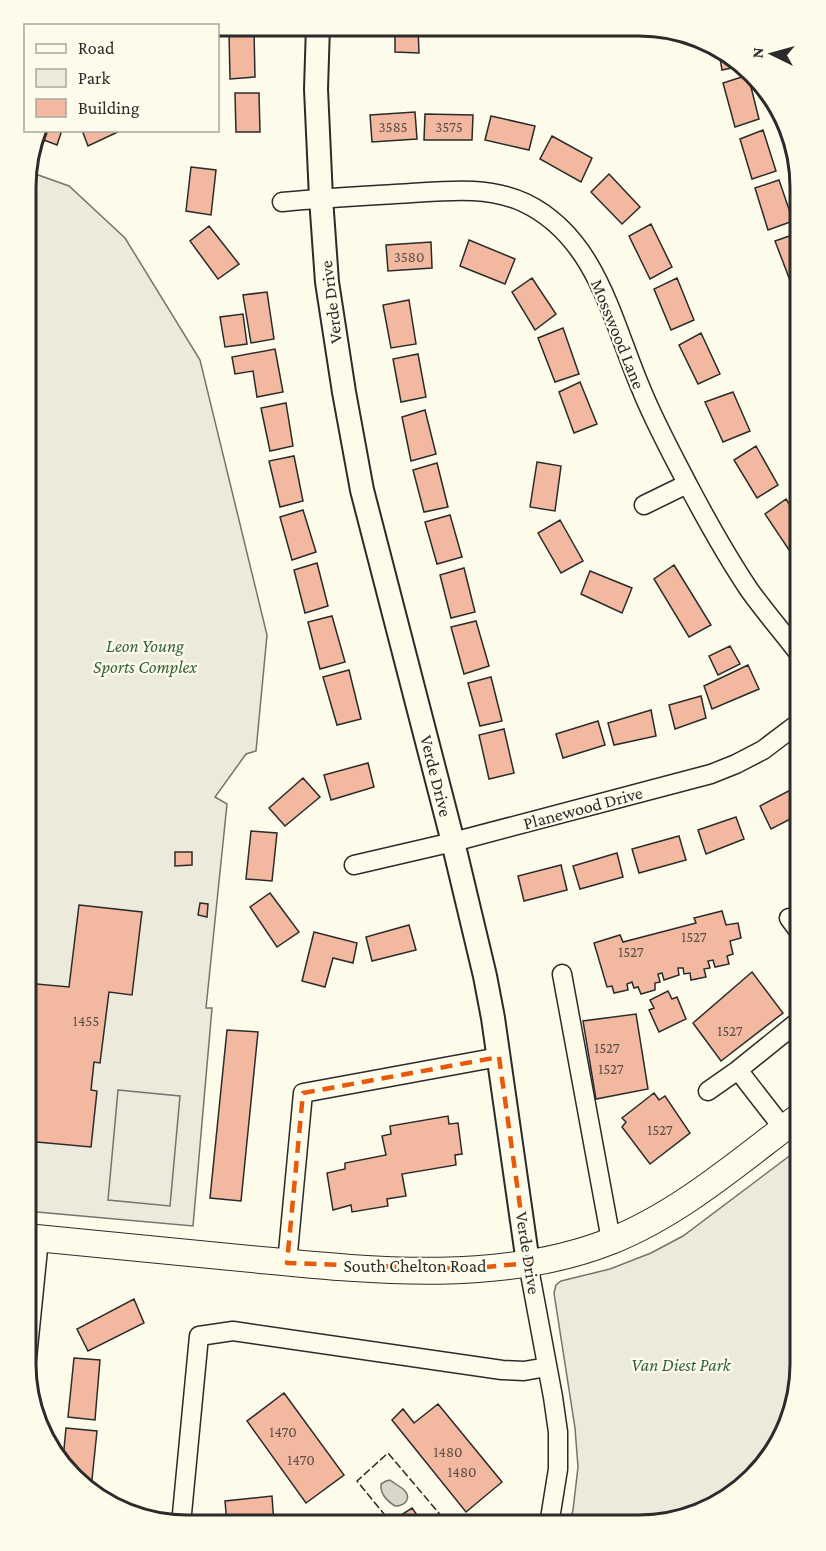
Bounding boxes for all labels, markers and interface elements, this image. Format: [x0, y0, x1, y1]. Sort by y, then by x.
legend [24, 24, 219, 132]
north arrow [742, 24, 802, 84]
text: Road [78, 38, 115, 58]
text: N [749, 46, 767, 59]
text: Park [78, 68, 110, 88]
text: Building [78, 98, 140, 118]
house number: 3585 [378, 119, 408, 135]
house number: 3575 [435, 119, 463, 135]
house number: 3580 [394, 249, 424, 265]
street label: Verde Drive [316, 259, 346, 345]
street label: Mosswood Lane [587, 276, 649, 392]
park label: Leon Young Sports Complex [93, 636, 197, 677]
street label: Verde Drive [416, 733, 456, 819]
street label: Planewood Drive [521, 782, 645, 834]
house number: 1527 [681, 929, 707, 945]
house number: 1527 [618, 944, 644, 960]
house number: 1455 [73, 1013, 99, 1029]
house number: 1527 [717, 1023, 743, 1039]
house number: 1527 [594, 1040, 620, 1056]
house number: 1527 [598, 1061, 624, 1077]
house number: 1527 [647, 1122, 673, 1138]
street label: Verde Drive [512, 1210, 544, 1296]
street label: South Chelton Road [343, 1256, 487, 1276]
park label: Van Diest Park [631, 1355, 732, 1375]
house number: 1470 [269, 1424, 297, 1440]
house number: 1480 [433, 1444, 463, 1460]
house number: 1470 [287, 1452, 315, 1468]
house number: 1480 [447, 1464, 477, 1480]

